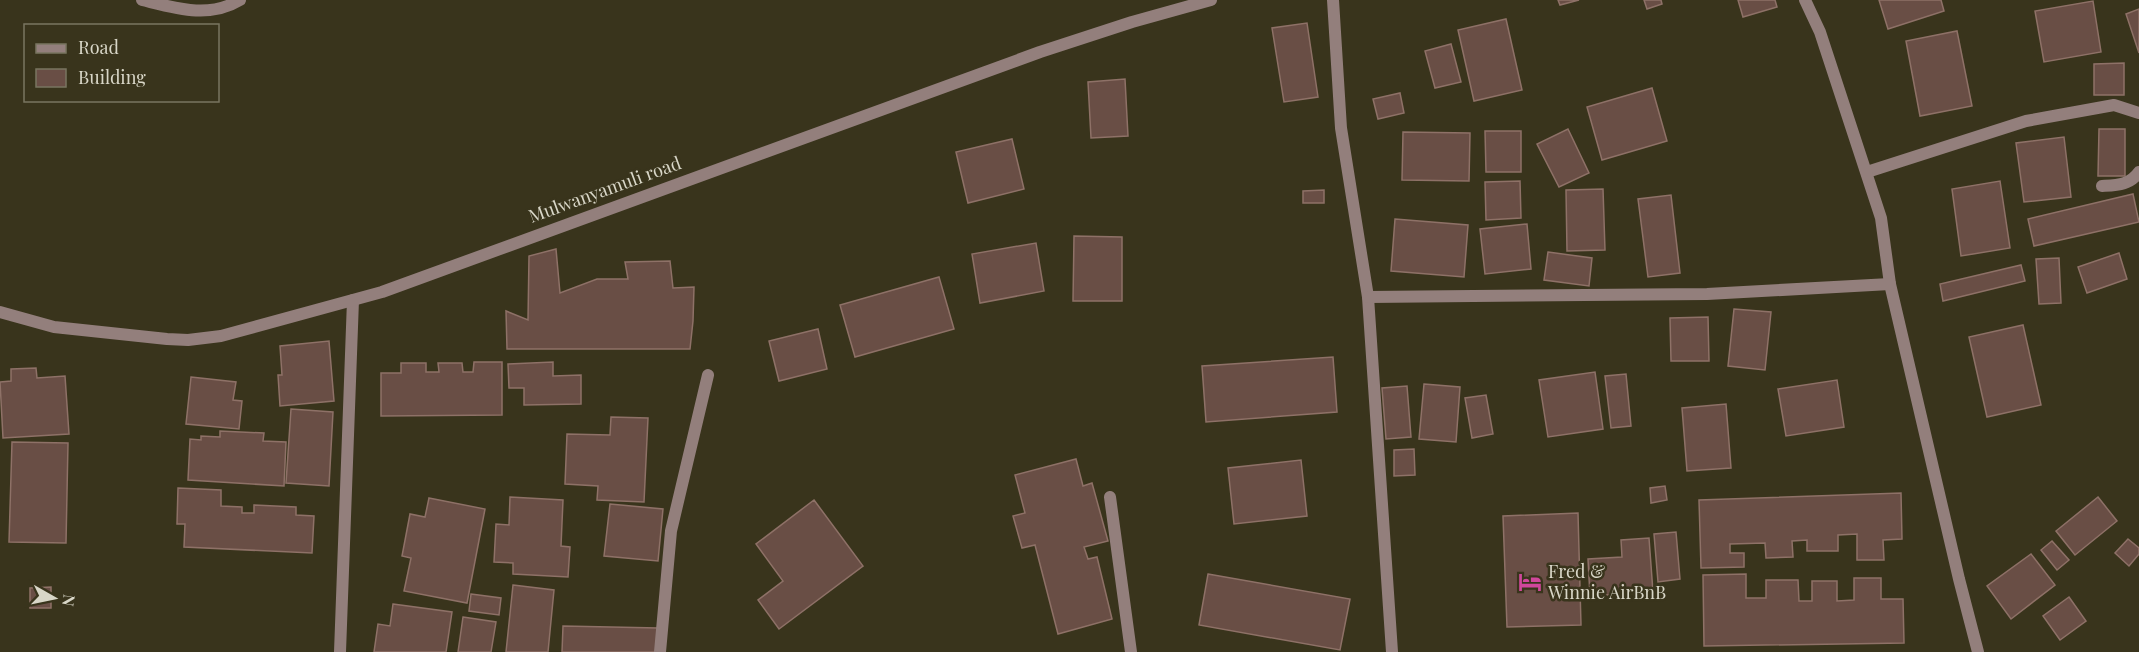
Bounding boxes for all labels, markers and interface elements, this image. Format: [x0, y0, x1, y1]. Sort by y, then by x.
legend [24, 24, 219, 102]
text: Road [78, 35, 119, 59]
text: Building [78, 65, 146, 89]
street label: Mulwanyamuli road [525, 150, 685, 228]
place label: Fred & Winnie AirBnB [1547, 559, 1666, 604]
north arrow [24, 568, 84, 628]
hotel icon: Fred & Winnie AirBnB [1517, 569, 1543, 595]
text: N [58, 593, 81, 608]

